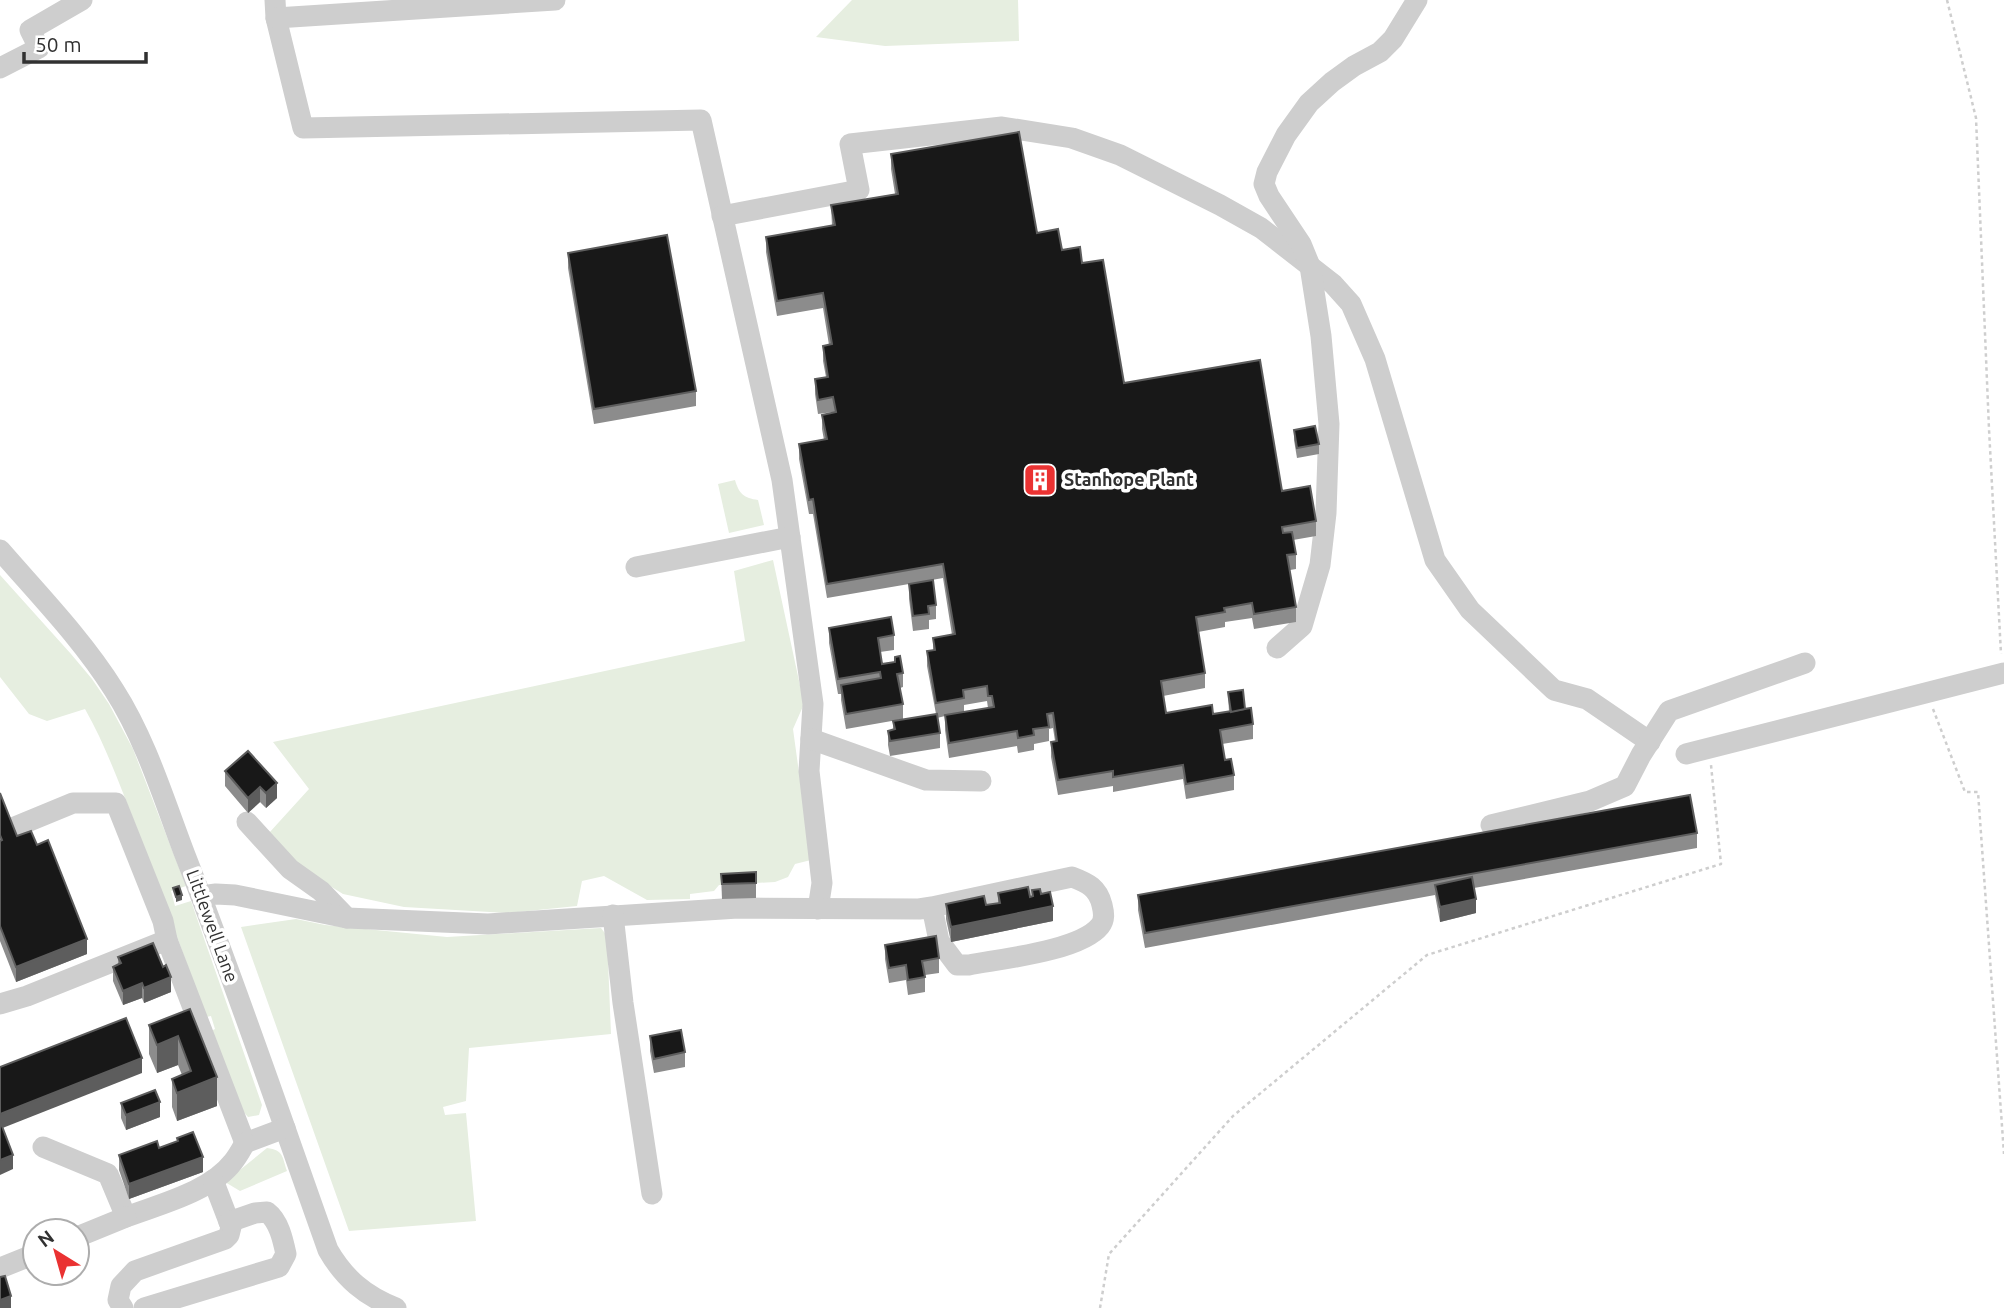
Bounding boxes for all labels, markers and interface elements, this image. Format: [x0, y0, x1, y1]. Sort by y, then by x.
scale bar [24, 21, 147, 65]
text: 50 m [35, 32, 82, 56]
building icon: Stanhope Plant [1021, 461, 1059, 499]
place label: Stanhope Plant [1064, 469, 1194, 489]
street label: Littlewell Lane [183, 867, 243, 985]
north arrow [21, 1217, 91, 1287]
text: N [33, 1225, 58, 1251]

